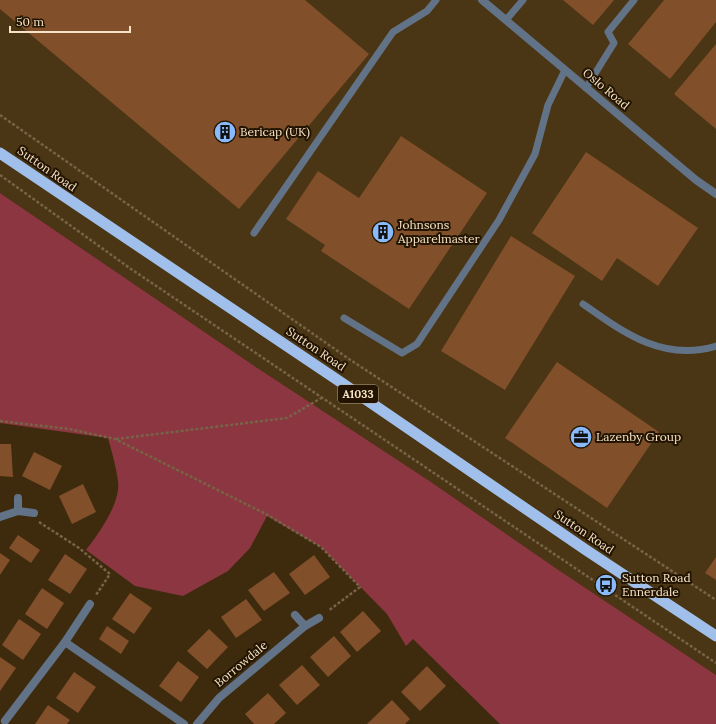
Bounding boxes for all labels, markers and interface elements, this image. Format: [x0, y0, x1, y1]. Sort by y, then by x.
scale bar [10, 8, 130, 34]
text: 50 m [16, 14, 44, 29]
street label: Oslo Road [580, 65, 633, 112]
building icon: Bericap (UK) [212, 119, 238, 145]
place label: Bericap (UK) [240, 124, 310, 140]
street label: Sutton Road [15, 143, 80, 194]
place label: Johnsons Apparelmaster [397, 217, 481, 246]
building icon: Johnsons Apparelmaster [370, 219, 396, 245]
street label: Sutton Road [284, 323, 349, 374]
road number: A1033 [338, 385, 378, 403]
office icon: Lazenby Group [568, 424, 594, 450]
place label: Lazenby Group [596, 429, 681, 444]
street label: Sutton Road [552, 506, 617, 557]
place label: Sutton Road Ennerdale [622, 570, 691, 599]
bus stop icon: Sutton Road Ennerdale [593, 572, 619, 598]
street label: Borrowdale [211, 637, 271, 690]

